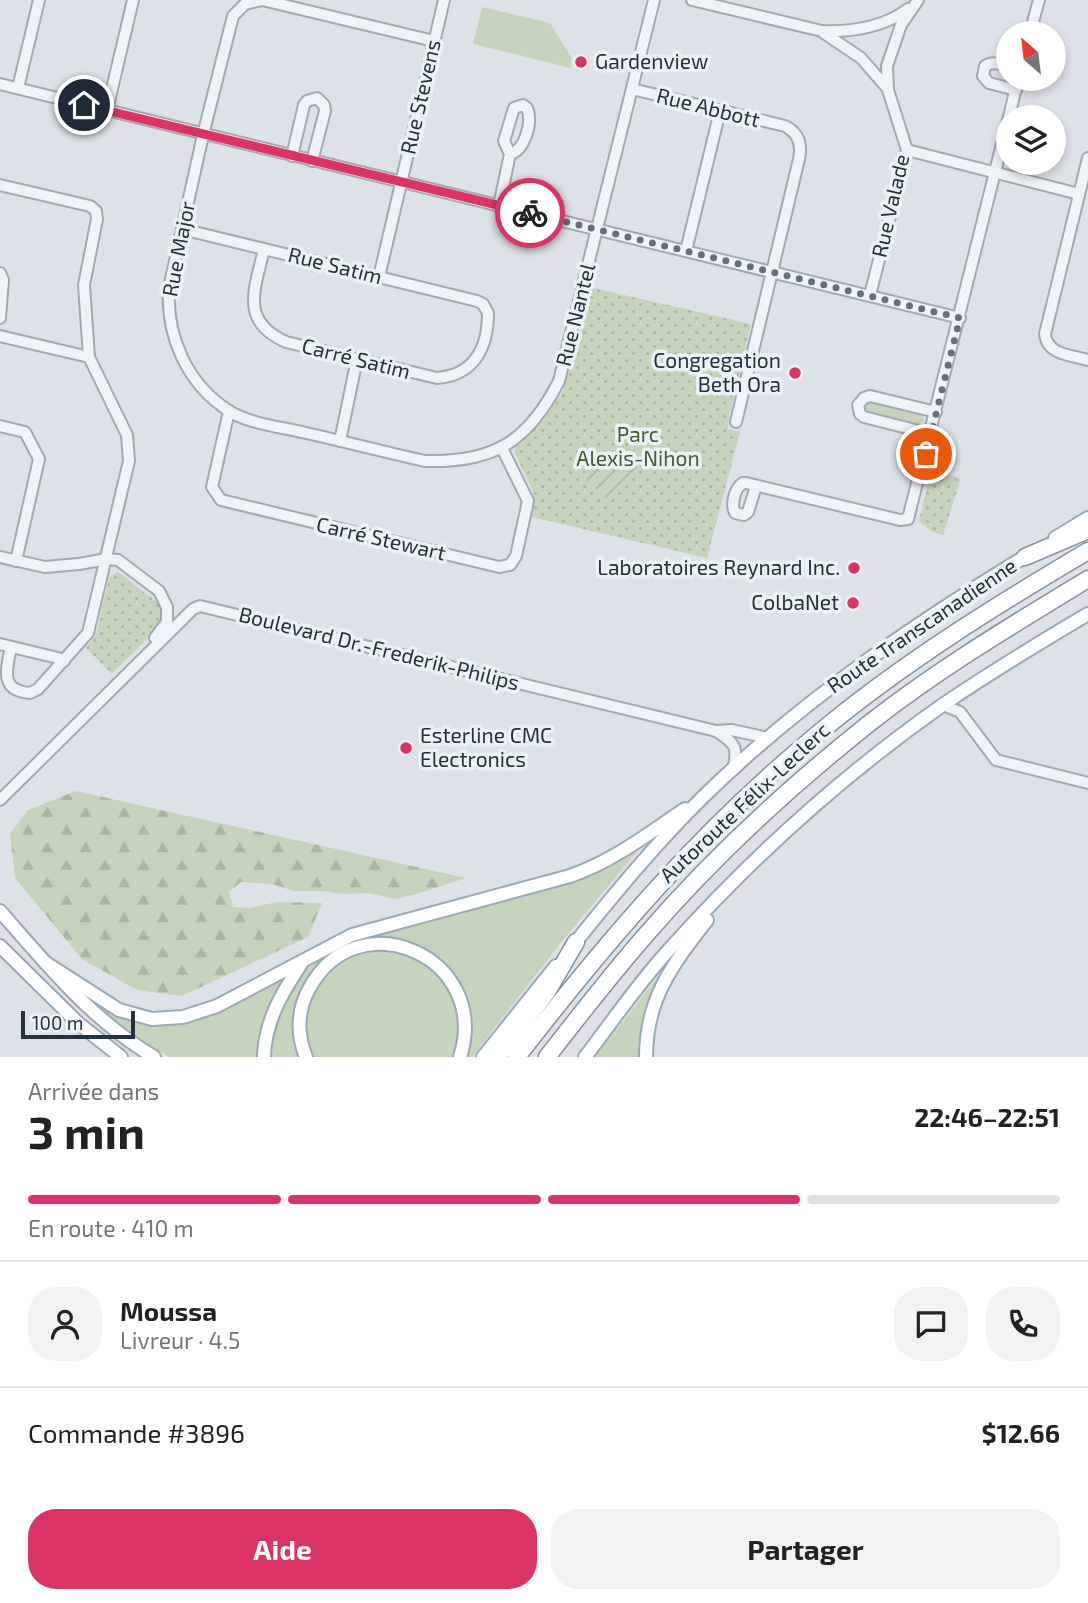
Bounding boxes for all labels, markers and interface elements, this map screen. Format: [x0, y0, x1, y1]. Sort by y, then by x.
north arrow [996, 21, 1066, 91]
map controls [996, 21, 1066, 175]
street label: Rue Stevens [394, 37, 445, 156]
place label: Gardenview [595, 48, 708, 73]
marker: Gardenview [573, 54, 589, 70]
pin [54, 75, 114, 135]
street label: Rue Abbott [654, 82, 762, 131]
icon: home [65, 86, 103, 124]
button: layers [996, 105, 1066, 175]
street label: Rue Valade [866, 152, 914, 260]
courier [495, 178, 565, 248]
icon: bike [511, 194, 549, 232]
street label: Rue Major [156, 198, 200, 299]
street label: Rue Satim [286, 241, 385, 288]
street label: Rue Nantel [550, 260, 600, 369]
street label: Carré Satim [300, 332, 413, 383]
place label: Congregation Beth Ora [653, 347, 781, 396]
marker: Congregation Beth Ora [787, 365, 803, 381]
park label: Parc Alexis-Nihon [576, 421, 700, 470]
pin [896, 424, 956, 484]
icon: bag [907, 435, 945, 473]
street label: Carré Stewart [314, 510, 449, 565]
street label: Route Transcanadienne [822, 552, 1021, 697]
place label: Laboratoires Reynard Inc. [597, 554, 840, 579]
marker: Laboratoires Reynard Inc. [846, 560, 862, 576]
place label: ColbaNet [751, 589, 839, 614]
marker: ColbaNet [845, 595, 861, 611]
street label: Boulevard Dr.-Frederik-Philips [236, 601, 522, 695]
street label: Autoroute Félix-Leclerc [654, 717, 834, 887]
place label: Esterline CMC Electronics [420, 722, 552, 771]
marker: Esterline CMC Electronics [398, 740, 414, 756]
scale bar [21, 1008, 135, 1040]
text: 100 m [32, 1011, 83, 1034]
text: Arrivée dans [28, 1077, 159, 1105]
text: 22:46–22:51 [914, 1101, 1060, 1132]
text: 3 min [28, 1103, 145, 1158]
text: En route · 410 m [28, 1214, 194, 1242]
button: person [28, 1287, 102, 1361]
button: chat [894, 1287, 968, 1361]
button: phone [986, 1287, 1060, 1361]
text: Moussa [120, 1295, 217, 1326]
text: Livreur · 4.5 [120, 1326, 240, 1354]
text: Commande #3896 [28, 1417, 245, 1448]
text: $12.66 [982, 1417, 1060, 1448]
button: Aide [28, 1509, 537, 1589]
button: Partager [551, 1509, 1060, 1589]

